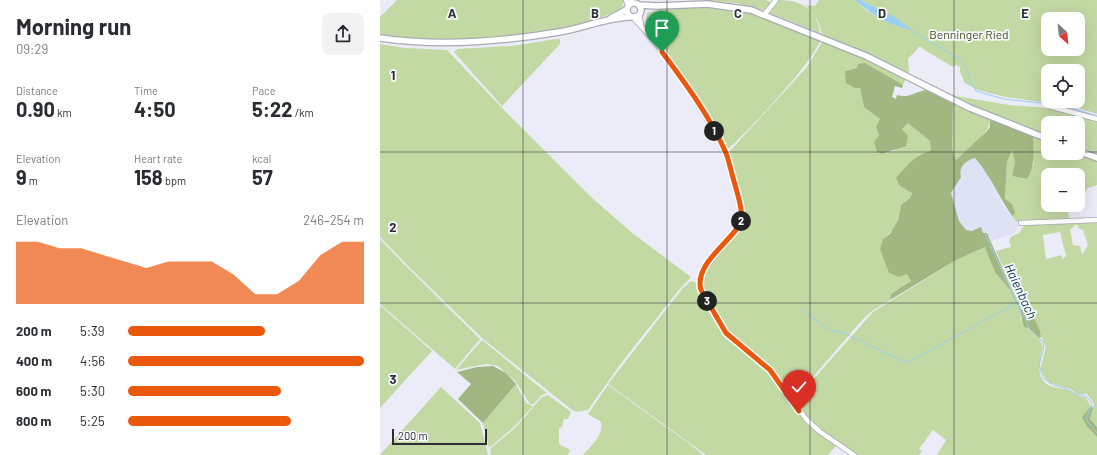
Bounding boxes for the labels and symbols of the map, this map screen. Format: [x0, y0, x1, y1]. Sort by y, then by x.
text: A [448, 5, 457, 21]
text: B [591, 5, 599, 21]
text: C [734, 5, 742, 21]
text: D [878, 5, 886, 21]
text: E [1021, 5, 1029, 21]
pin [645, 11, 679, 52]
north arrow [1041, 12, 1085, 56]
park label: Benninger Ried [929, 27, 1009, 41]
text: 1 [391, 67, 395, 83]
pin: 1 [704, 121, 724, 141]
pin: 2 [731, 211, 751, 231]
text: 2 [389, 219, 397, 235]
water label: Haienbach [1001, 261, 1041, 321]
pin: 3 [697, 291, 717, 311]
pin [782, 370, 816, 411]
text: 3 [389, 371, 397, 387]
scale bar [392, 427, 487, 446]

